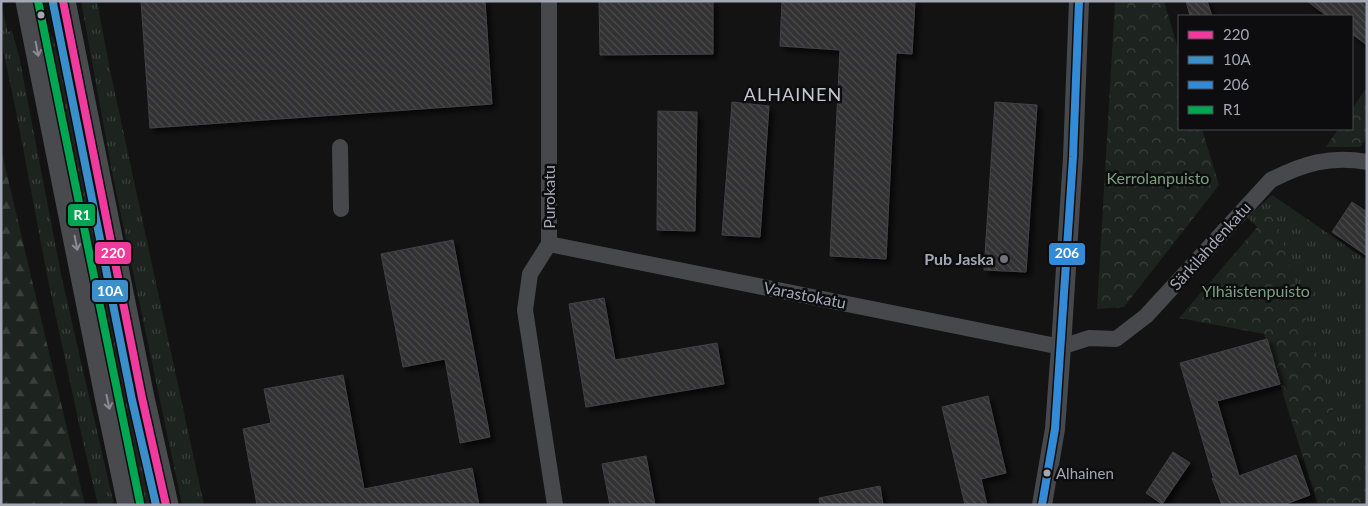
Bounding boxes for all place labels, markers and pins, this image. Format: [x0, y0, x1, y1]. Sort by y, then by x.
unlabelled marker [36, 10, 46, 20]
place label: Pub Jaska [924, 249, 994, 268]
marker: Pub Jaska [998, 253, 1010, 265]
place label: Alhainen [1056, 464, 1114, 482]
marker: Alhainen [1042, 468, 1052, 478]

